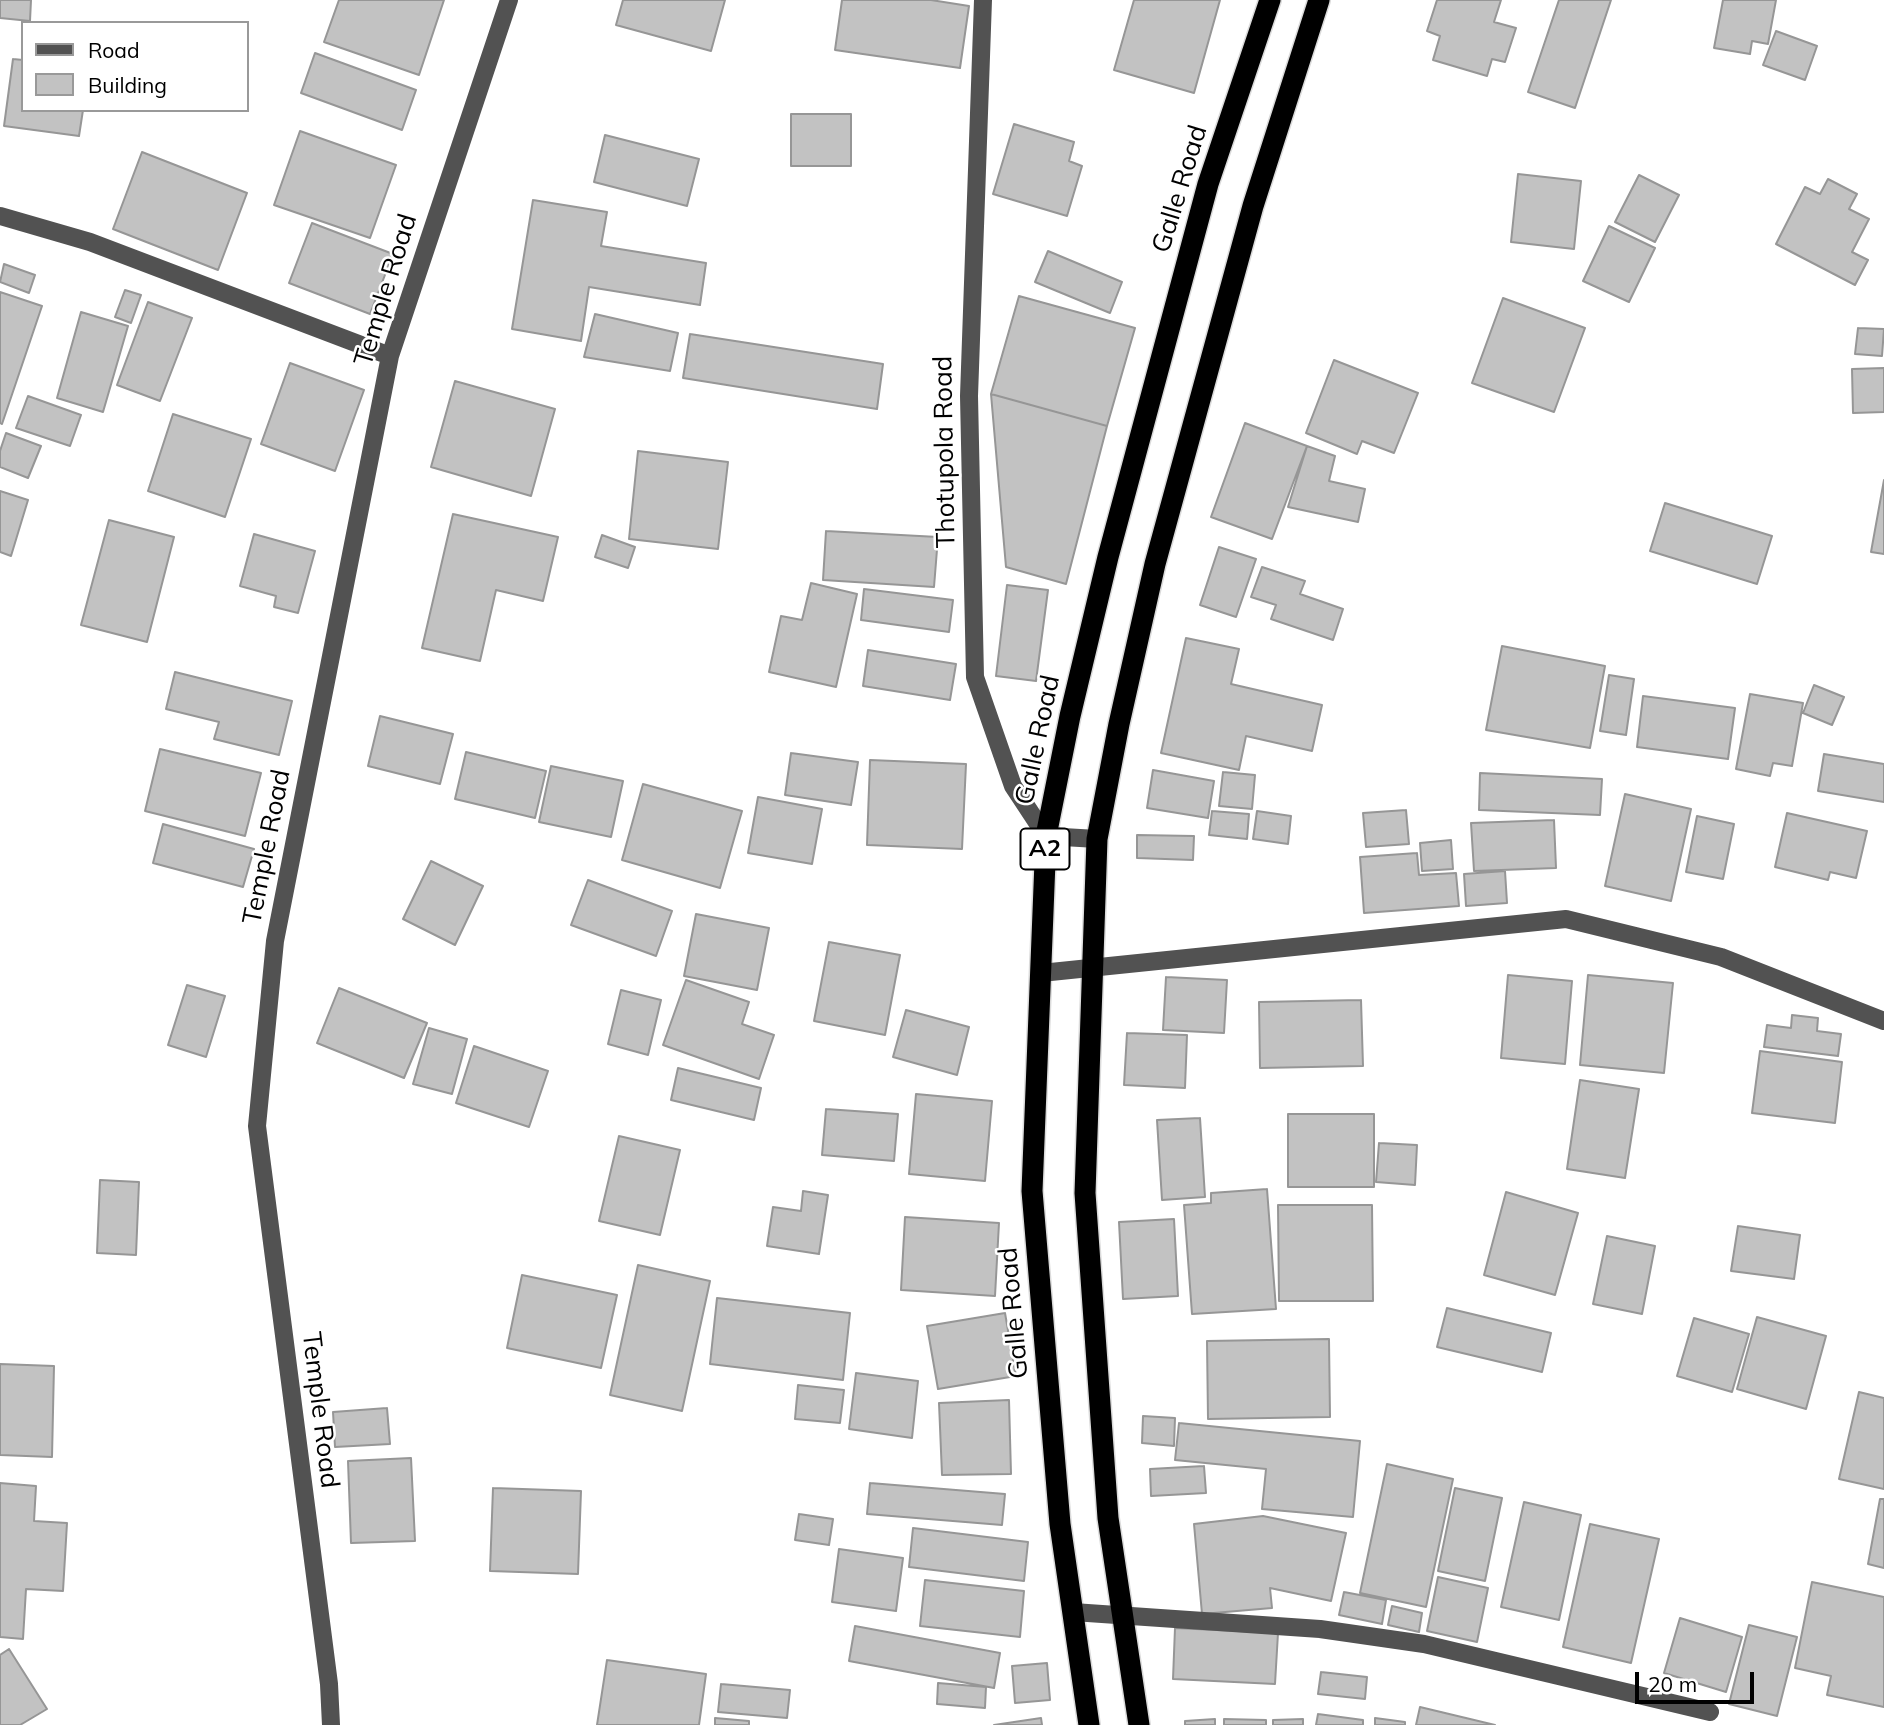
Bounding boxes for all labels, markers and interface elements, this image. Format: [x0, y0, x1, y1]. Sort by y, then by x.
legend [21, 21, 248, 112]
text: Road [88, 37, 139, 63]
text: Building [88, 72, 167, 98]
street label: Galle Road [1146, 121, 1214, 257]
street label: Temple Road [348, 210, 424, 370]
street label: Thotupola Road [928, 355, 962, 549]
street label: Galle Road [1009, 672, 1067, 808]
street label: Temple Road [237, 767, 297, 927]
road number: A2 [1020, 828, 1070, 870]
street label: Galle Road [993, 1246, 1035, 1380]
street label: Temple Road [295, 1330, 345, 1490]
scale bar [1639, 1658, 1758, 1702]
text: 20 m [1648, 1671, 1697, 1697]

